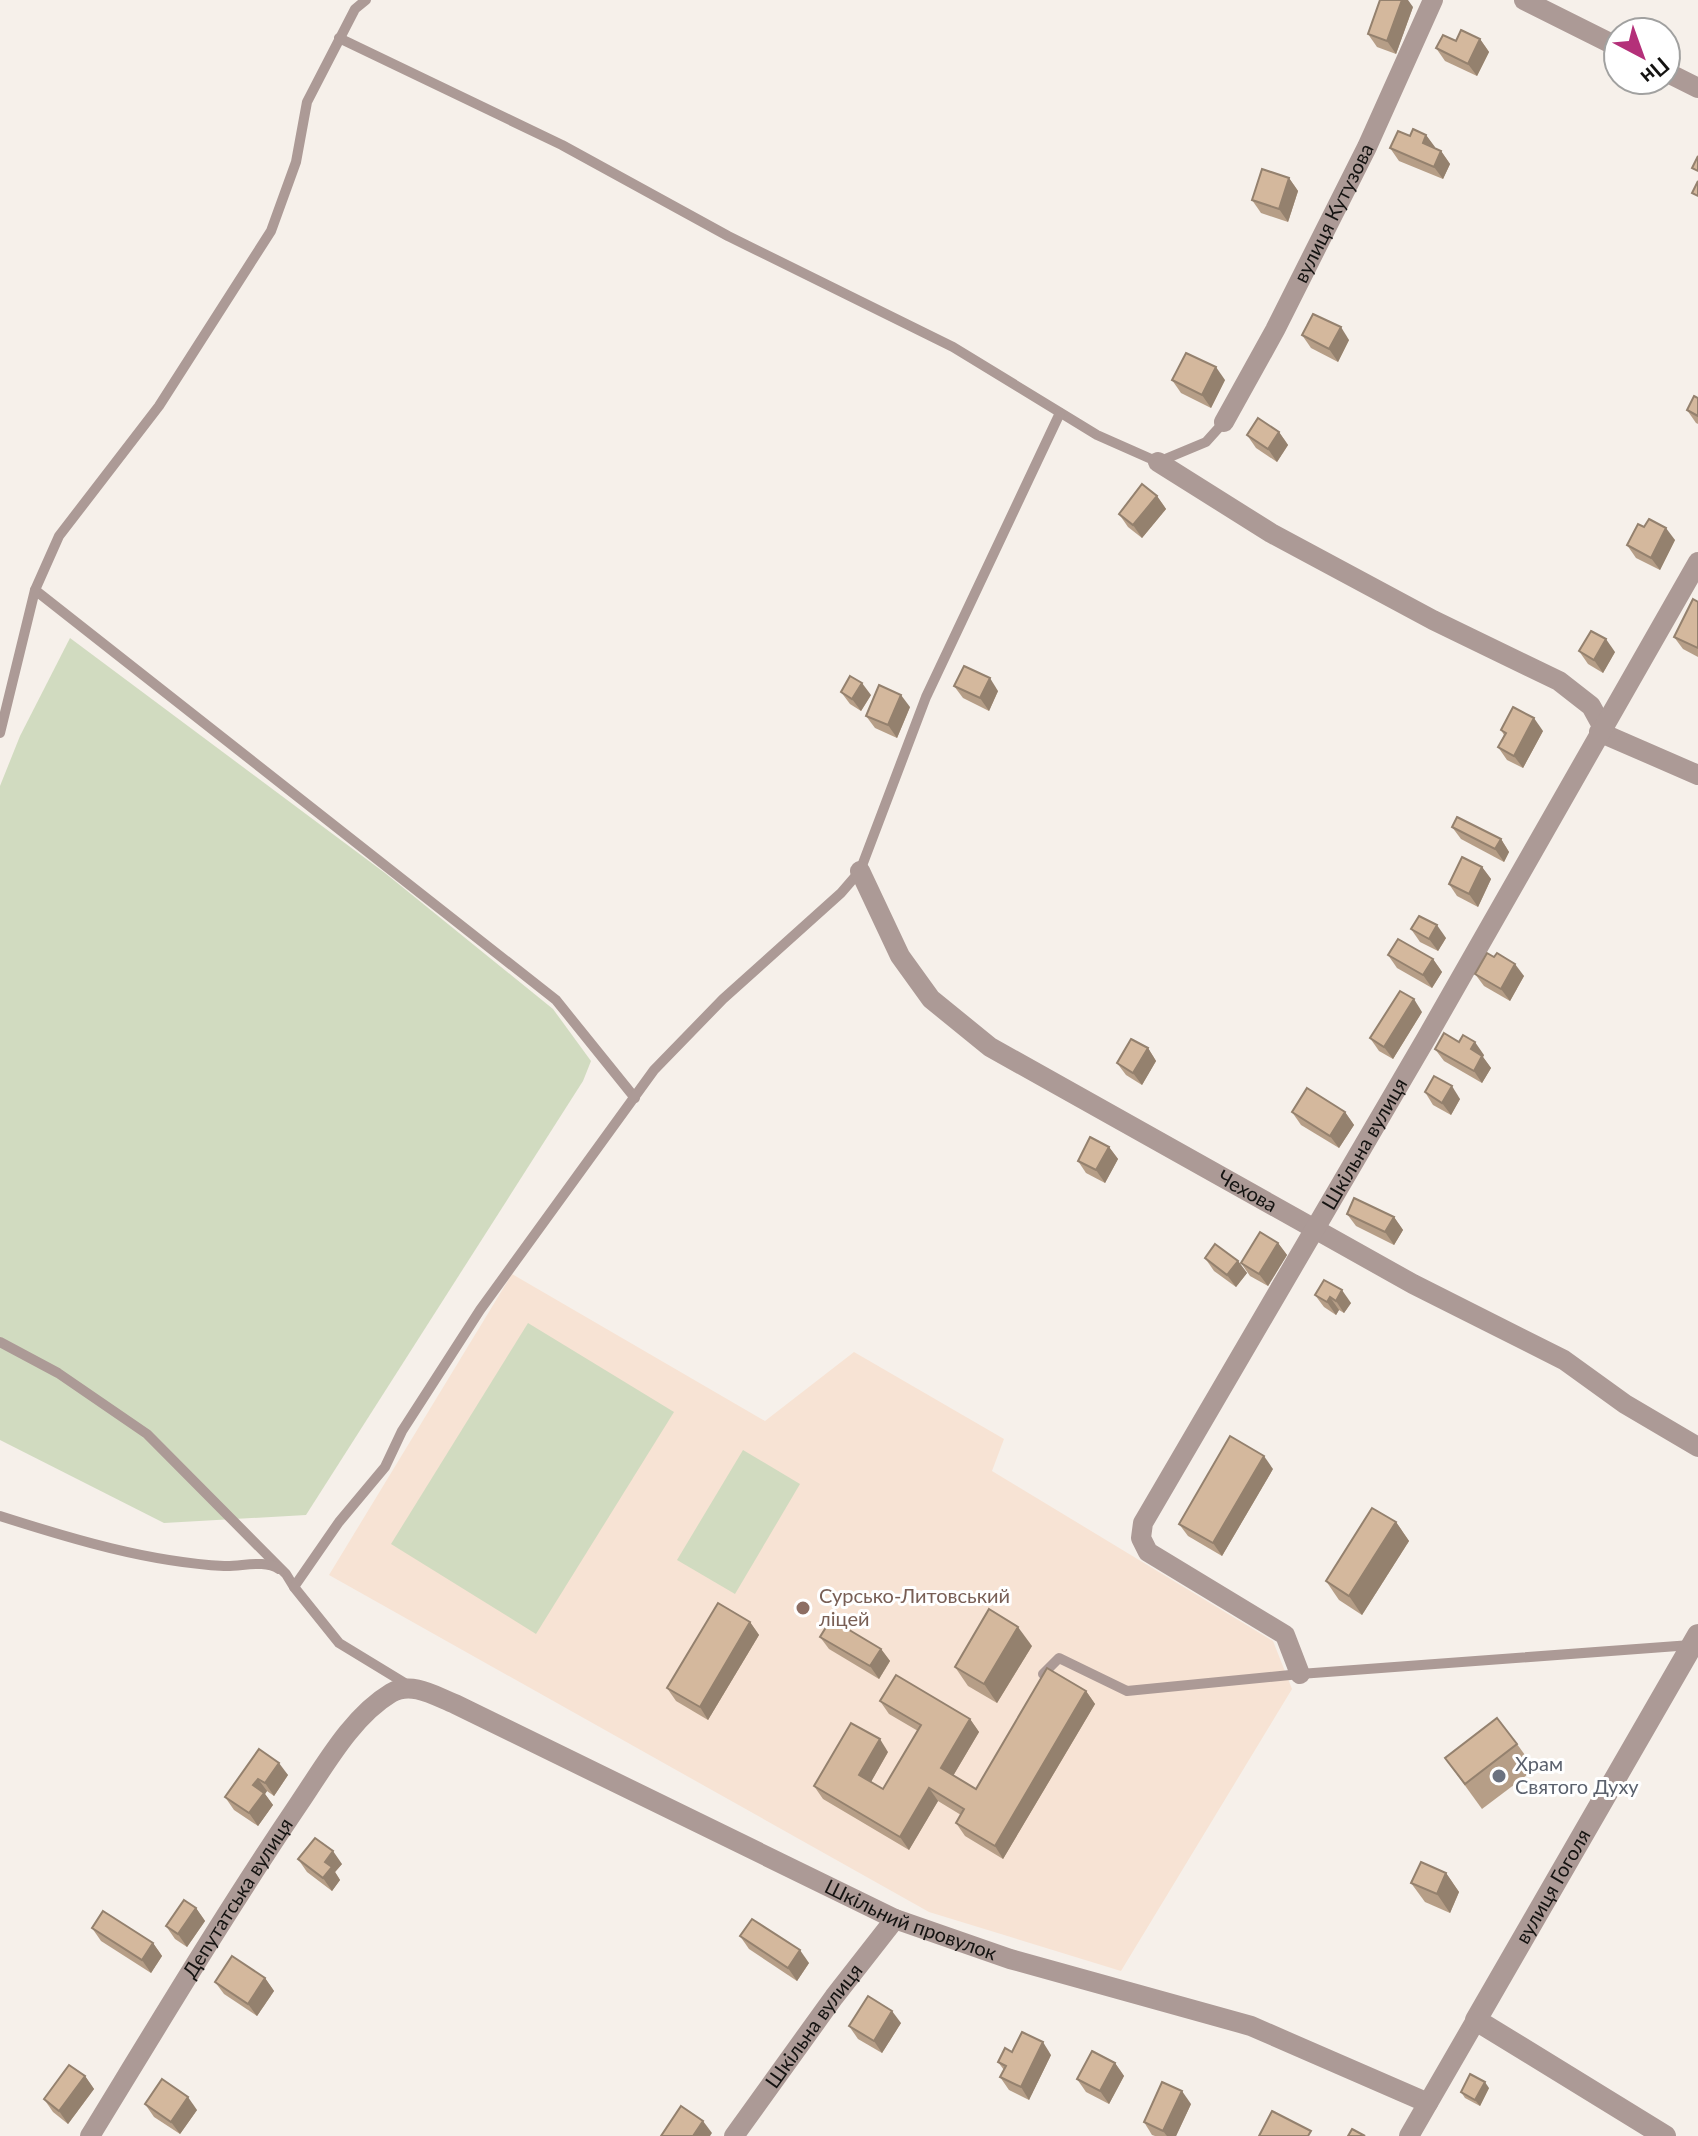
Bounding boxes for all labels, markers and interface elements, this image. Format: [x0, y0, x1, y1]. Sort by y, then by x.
north arrow [1602, 16, 1682, 96]
text: Пн [1636, 52, 1675, 91]
street label: вулиця Кутузова [1288, 139, 1378, 286]
street label: Шкільна вулиця [1316, 1073, 1412, 1213]
street label: Чехова [1214, 1164, 1282, 1216]
place label: Сурсько-Литовський ліцей [819, 1583, 1010, 1630]
marker: Сурсько-Литовський ліцей [794, 1599, 812, 1617]
place label: Храм Святого Духу [1515, 1751, 1639, 1798]
marker: Храм Святого Духу [1490, 1767, 1508, 1785]
street label: Депутатська вулиця [177, 1813, 297, 1982]
street label: вулиця Гоголя [1510, 1824, 1595, 1948]
street label: Шкільний провулок [821, 1874, 1001, 1965]
street label: Шкільна вулиця [760, 1958, 867, 2092]

